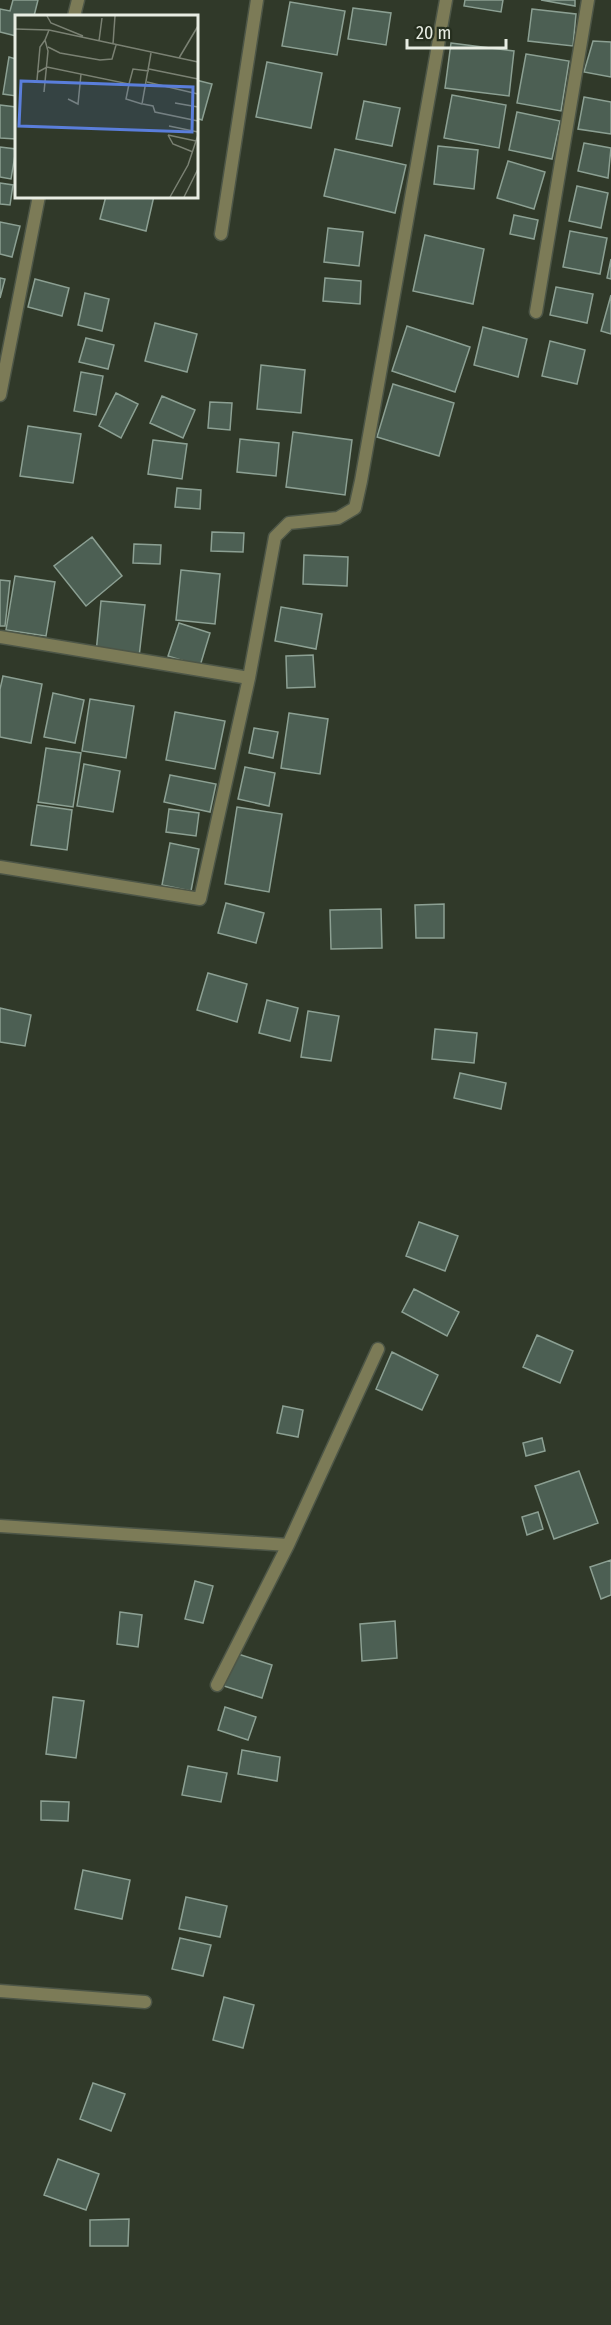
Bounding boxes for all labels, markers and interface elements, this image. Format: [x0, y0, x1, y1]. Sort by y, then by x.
scale bar [407, 12, 506, 50]
inset map [15, 15, 198, 198]
text: 20 m [416, 22, 451, 44]

